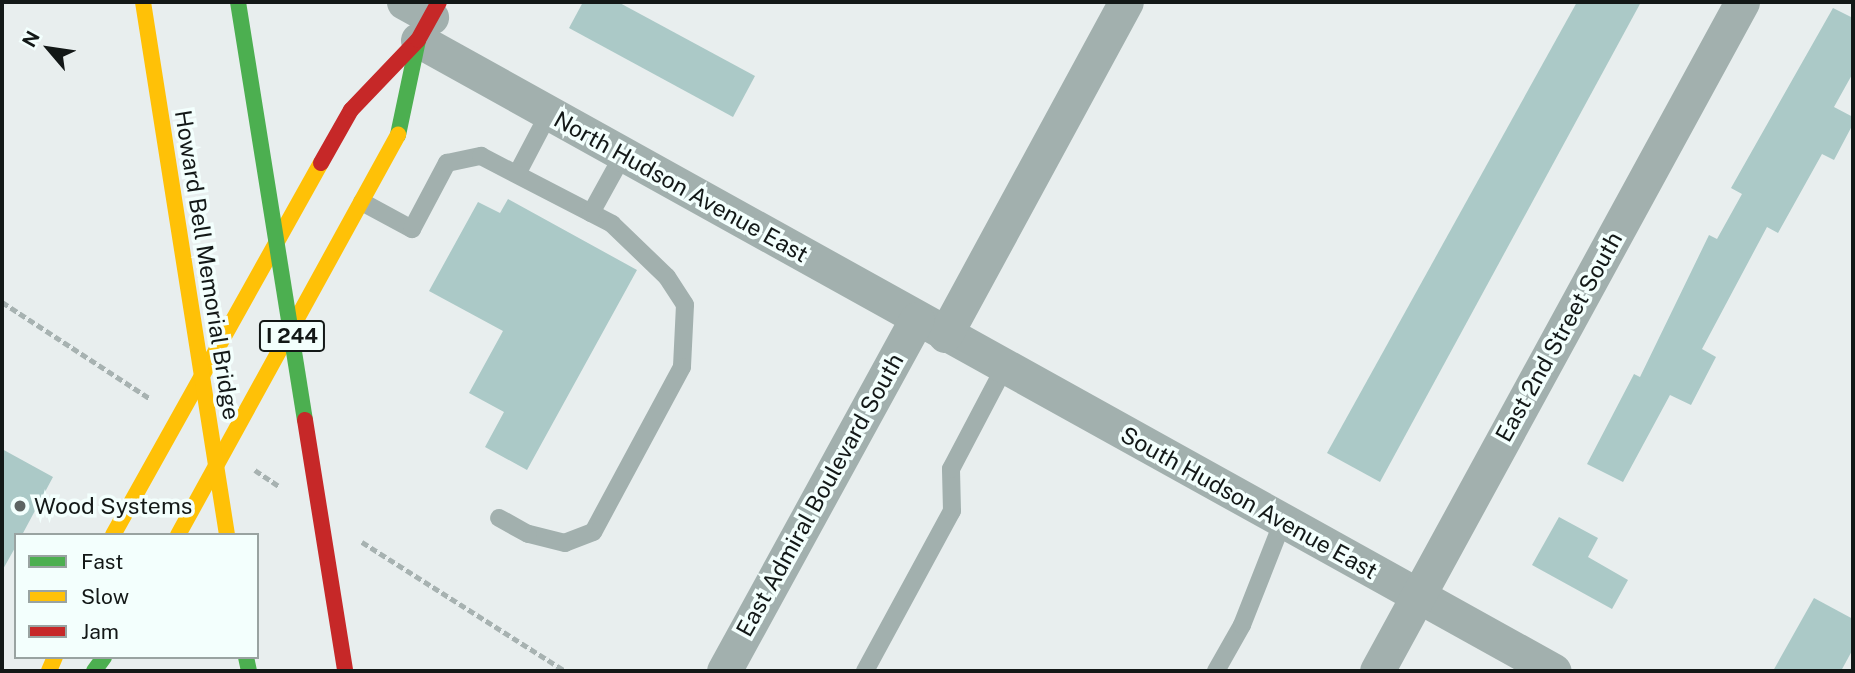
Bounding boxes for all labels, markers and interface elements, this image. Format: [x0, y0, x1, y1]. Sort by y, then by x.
north arrow [14, 14, 84, 84]
text: N [17, 27, 44, 51]
street label: North Hudson Avenue East [549, 105, 813, 269]
street label: Howard Bell Memorial Bridge [169, 108, 245, 422]
street label: East 2nd Street South [1490, 227, 1628, 447]
road number: I 244 [259, 318, 325, 354]
street label: East Admiral Boulevard South [731, 349, 909, 641]
street label: South Hudson Avenue East [1116, 421, 1382, 585]
place label: Wood Systems [34, 492, 192, 520]
marker: Wood Systems [12, 498, 28, 514]
legend [14, 533, 259, 659]
text: Fast [81, 549, 123, 574]
text: Slow [81, 584, 129, 609]
text: Jam [81, 619, 119, 644]

